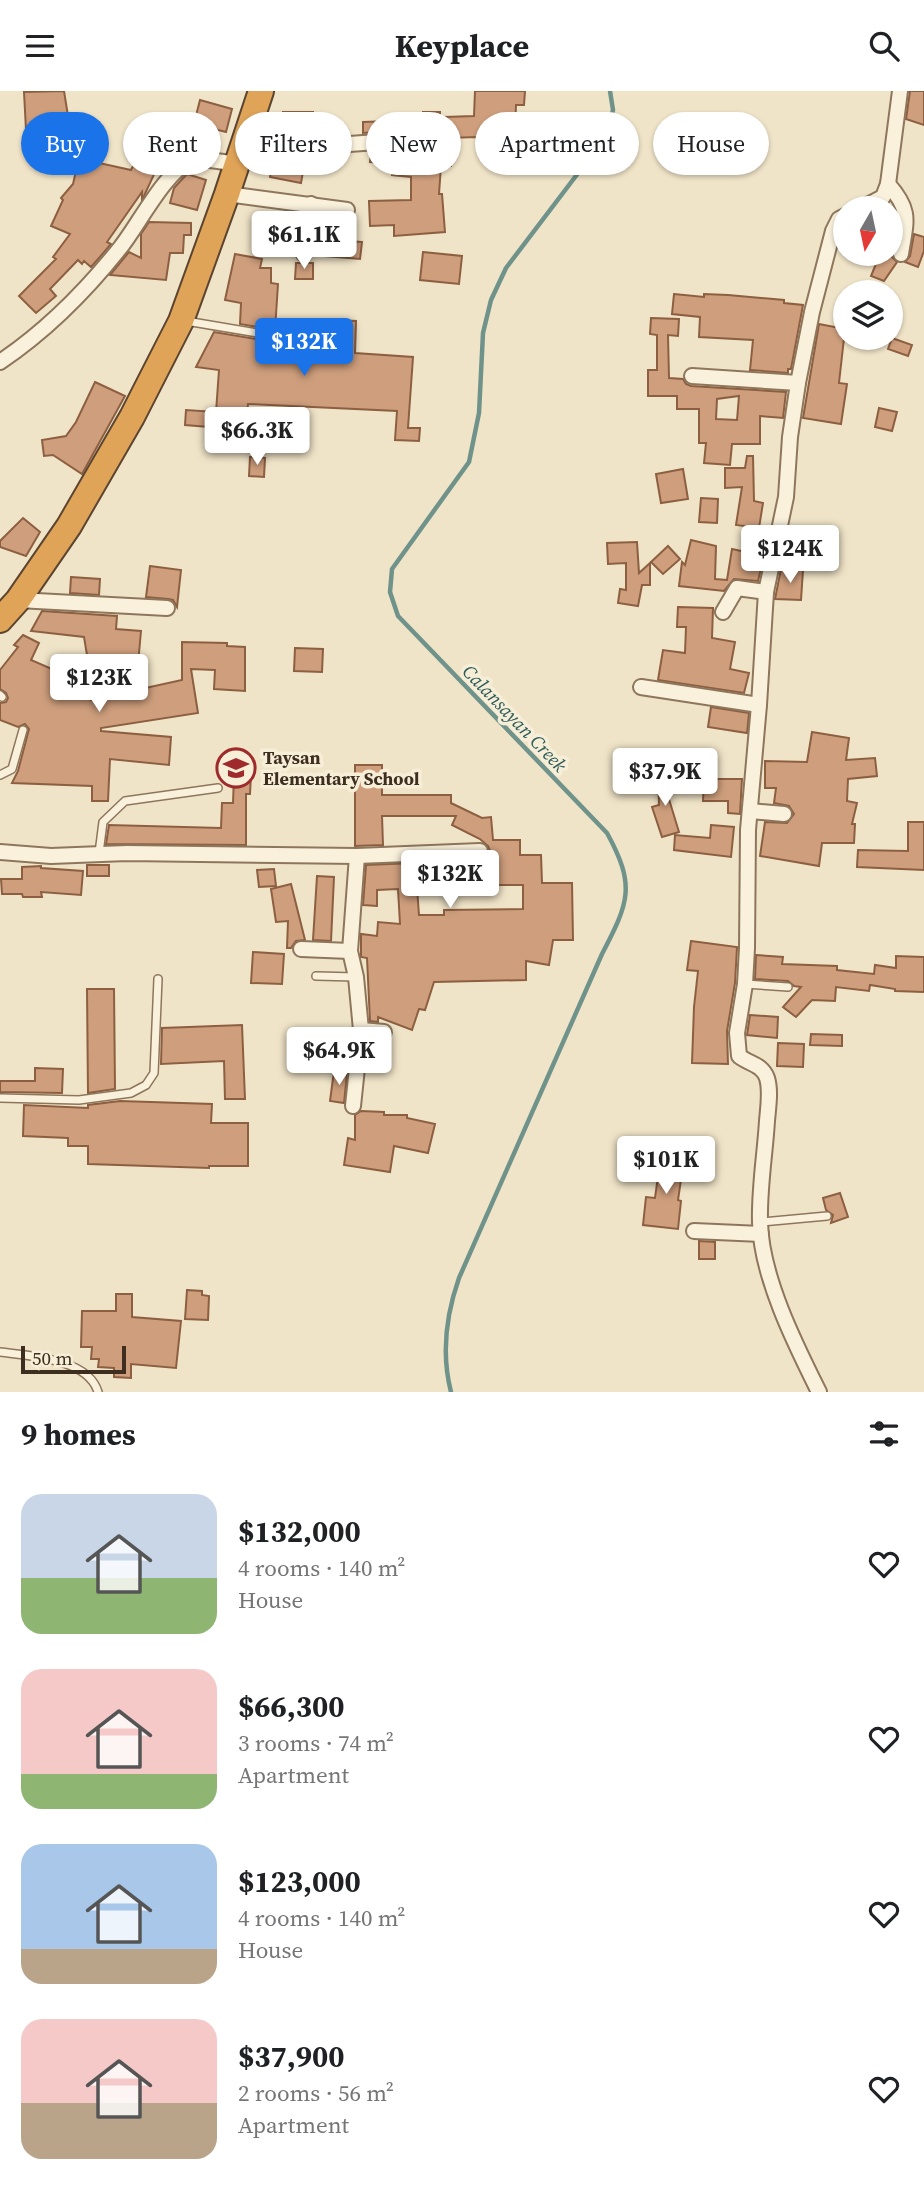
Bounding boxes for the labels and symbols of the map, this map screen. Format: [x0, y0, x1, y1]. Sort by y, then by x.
north arrow [833, 196, 903, 266]
pin: $61.1K [247, 211, 361, 271]
pin: $132K [255, 319, 353, 378]
pin: $66.3K [200, 407, 314, 467]
pin: $124K [741, 525, 839, 585]
pin: $123K [50, 655, 148, 714]
water label: Calansayan Creek [457, 659, 573, 777]
place label: Taysan Elementary School [263, 745, 420, 791]
school or university icon: Taysan Elementary School [215, 747, 257, 789]
pin: $37.9K [608, 749, 722, 808]
pin: $132K [401, 851, 499, 910]
pin: $64.9K [282, 1027, 396, 1087]
pin: $101K [617, 1137, 715, 1196]
scale bar [21, 1343, 126, 1375]

